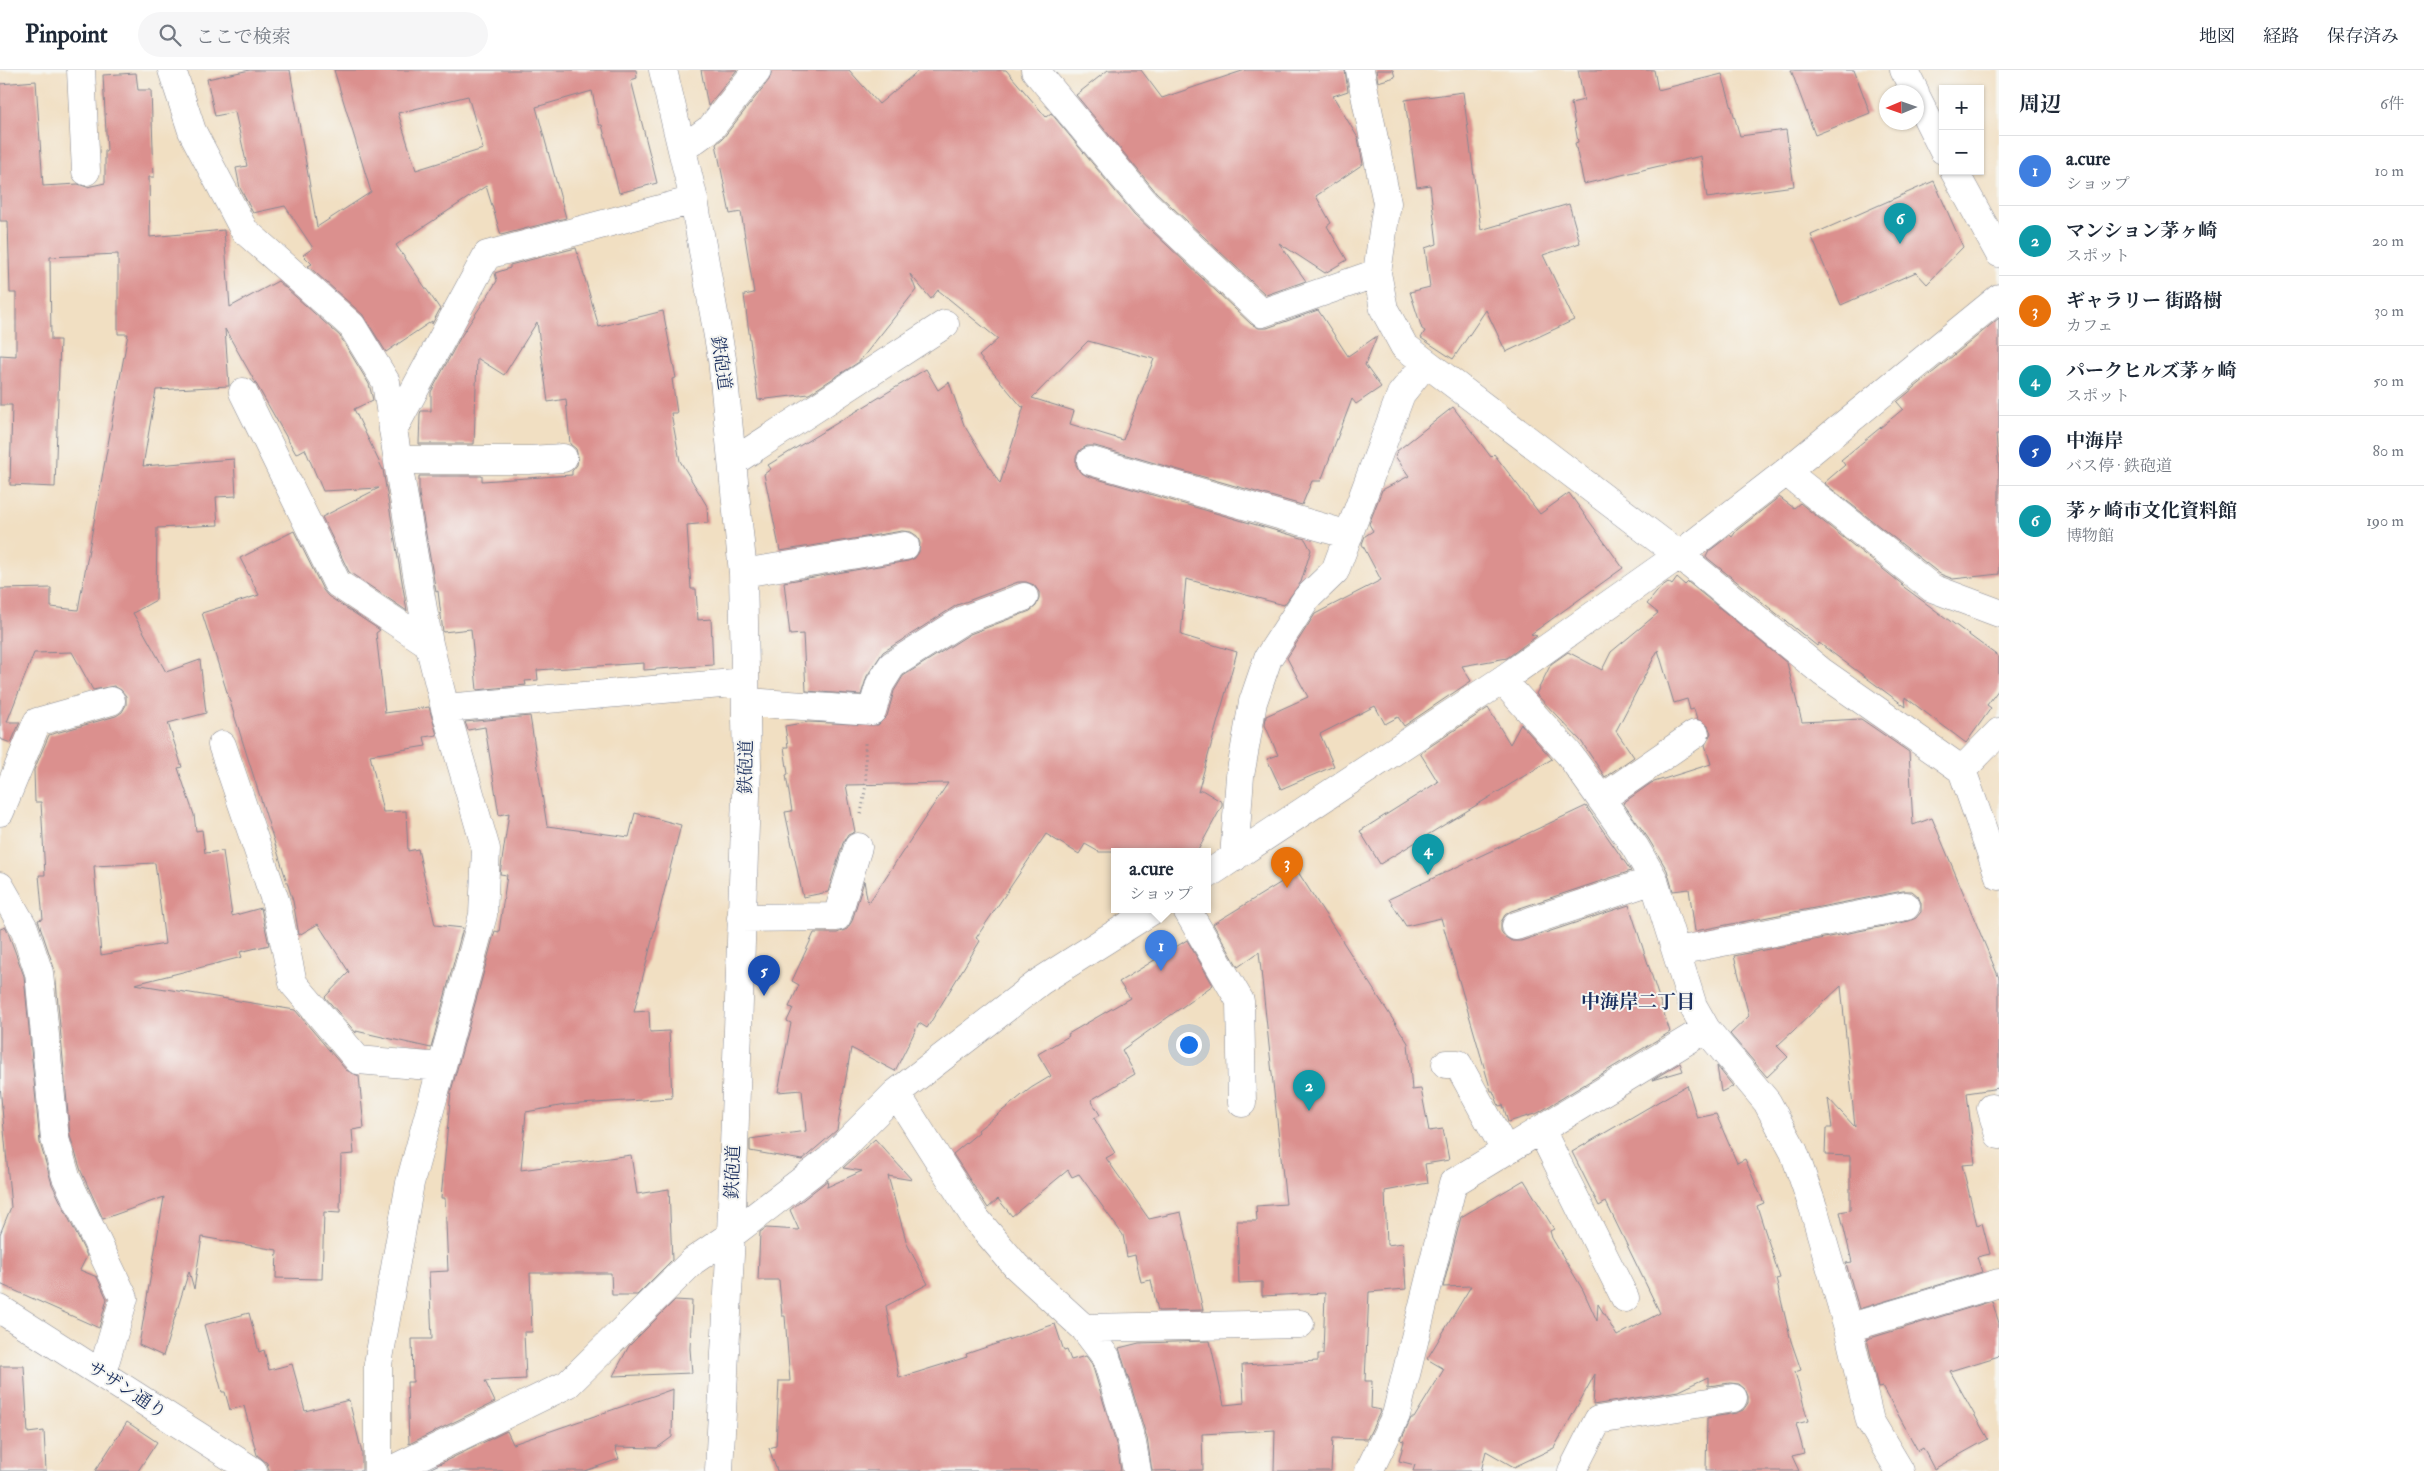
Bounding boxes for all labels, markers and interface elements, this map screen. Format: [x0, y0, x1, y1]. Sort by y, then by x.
search box [138, 12, 488, 57]
text: Pinpoint [25, 19, 108, 50]
icon: search [156, 21, 184, 49]
text: ここで検索 [196, 25, 291, 49]
text: 地図 [2199, 25, 2235, 48]
text: 経路 [2263, 25, 2299, 48]
text: 保存済み [2327, 25, 2399, 48]
north arrow [1879, 85, 1924, 130]
map controls [1939, 85, 1984, 175]
button: + [1939, 85, 1984, 130]
text: 周辺 [2019, 91, 2061, 118]
text: 6件 [2380, 94, 2404, 114]
button: − [1939, 130, 1984, 175]
text: a.cure [2066, 147, 2110, 171]
text: 1 [2032, 161, 2038, 181]
text: 10 m [2374, 161, 2404, 181]
text: ショップ [2066, 174, 2130, 194]
pin: 6 [1884, 203, 1916, 244]
text: マンション茅ヶ崎 [2066, 219, 2217, 243]
text: 2 [2031, 231, 2039, 251]
text: 20 m [2372, 231, 2404, 251]
text: スポット [2066, 246, 2130, 266]
text: ギャラリー 街路樹 [2066, 289, 2222, 313]
text: 3 [2032, 301, 2038, 321]
text: 30 m [2374, 301, 2404, 321]
text: カフェ [2066, 316, 2113, 336]
street label: 鉄砲道 [706, 335, 736, 391]
text: パークヒルズ茅ヶ崎 [2066, 359, 2236, 383]
text: 4 [2031, 371, 2039, 391]
text: 50 m [2373, 371, 2404, 391]
text: スポット [2066, 386, 2130, 406]
text: 中海岸 [2066, 429, 2123, 453]
text: 5 [2031, 441, 2039, 461]
text: 80 m [2373, 441, 2404, 461]
text: バス停 · 鉄砲道 [2066, 456, 2172, 476]
text: 茅ヶ崎市文化資料館 [2066, 499, 2237, 523]
text: 6 [2031, 511, 2039, 531]
text: 190 m [2366, 511, 2404, 531]
text: 博物館 [2066, 526, 2114, 546]
street label: 鉄砲道 [734, 740, 758, 794]
pin: 4 [1412, 834, 1444, 875]
pin: 3 [1271, 847, 1303, 888]
popup [1111, 848, 1211, 913]
text: a.cure [1129, 857, 1173, 881]
text: ショップ [1129, 884, 1193, 904]
pin: 1 [1145, 930, 1177, 971]
pin: 5 [748, 955, 780, 996]
district label: 中海岸二丁目 [1581, 990, 1695, 1014]
your location [1176, 1032, 1202, 1058]
pin: 2 [1293, 1070, 1325, 1111]
street label: 鉄砲道 [721, 1145, 745, 1199]
street label: サザン通り [83, 1356, 171, 1424]

